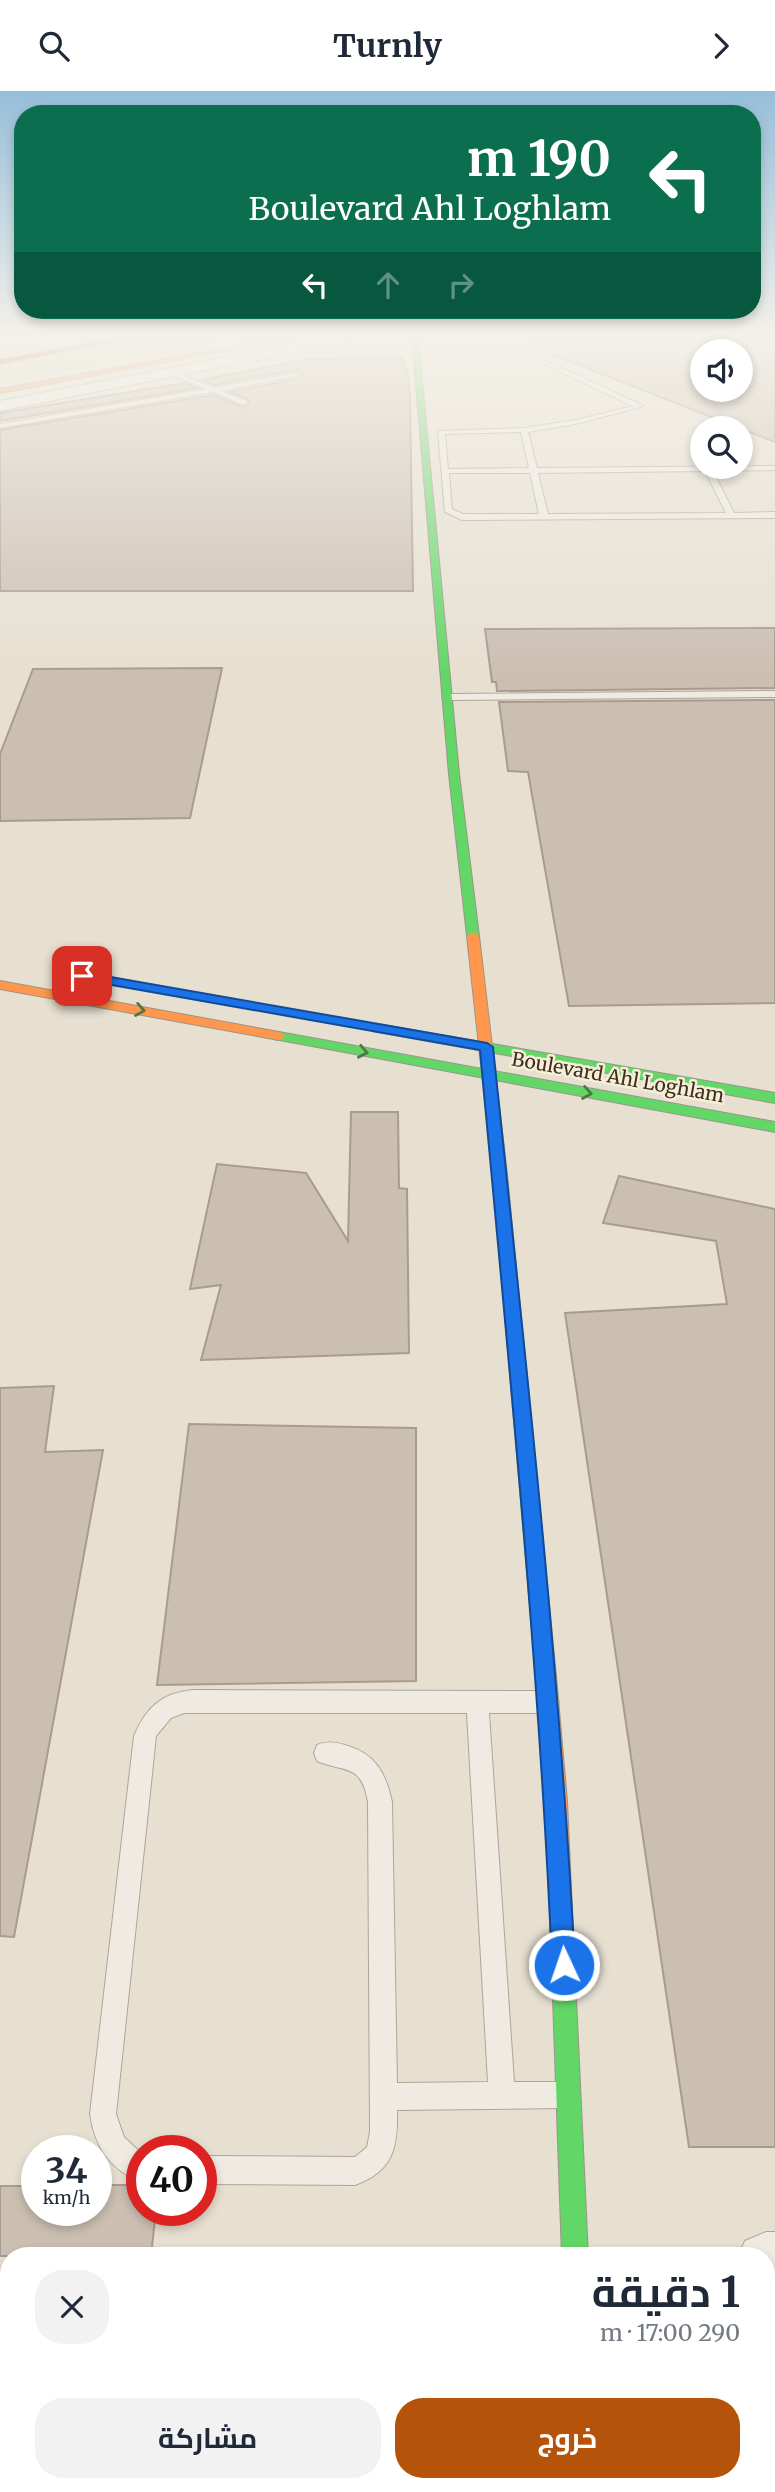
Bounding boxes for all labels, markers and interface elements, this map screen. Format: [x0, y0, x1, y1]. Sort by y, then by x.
text: Turnly [333, 26, 442, 66]
icon: search [35, 27, 73, 65]
icon: forward [702, 27, 740, 65]
text: 190 m [467, 128, 611, 189]
icon: left [635, 133, 726, 224]
text: Boulevard Ahl Loghlam [249, 189, 611, 229]
icon: left [296, 266, 334, 304]
icon: ahead [369, 266, 407, 304]
icon: right [442, 266, 480, 304]
map controls [690, 339, 753, 479]
button: sound [690, 339, 753, 402]
button: search [690, 416, 753, 479]
pin [52, 946, 112, 1006]
icon: arrive [63, 957, 101, 995]
one-way arrow [134, 1002, 145, 1017]
one-way arrow [357, 1043, 369, 1058]
street label: Boulevard Ahl Loghlam [510, 1046, 726, 1108]
one-way arrow [581, 1085, 593, 1100]
position arrow [527, 1928, 601, 2002]
speed limit sign: 40 [126, 2135, 217, 2226]
text: 34 [46, 2149, 87, 2193]
text: km/h [43, 2186, 90, 2209]
text: 1 دقيقة [592, 2266, 740, 2318]
button: close [35, 2270, 109, 2344]
text: 290 m · 17:00 [600, 2318, 740, 2347]
button: مشاركة [35, 2398, 381, 2478]
button: خروج [395, 2398, 740, 2478]

